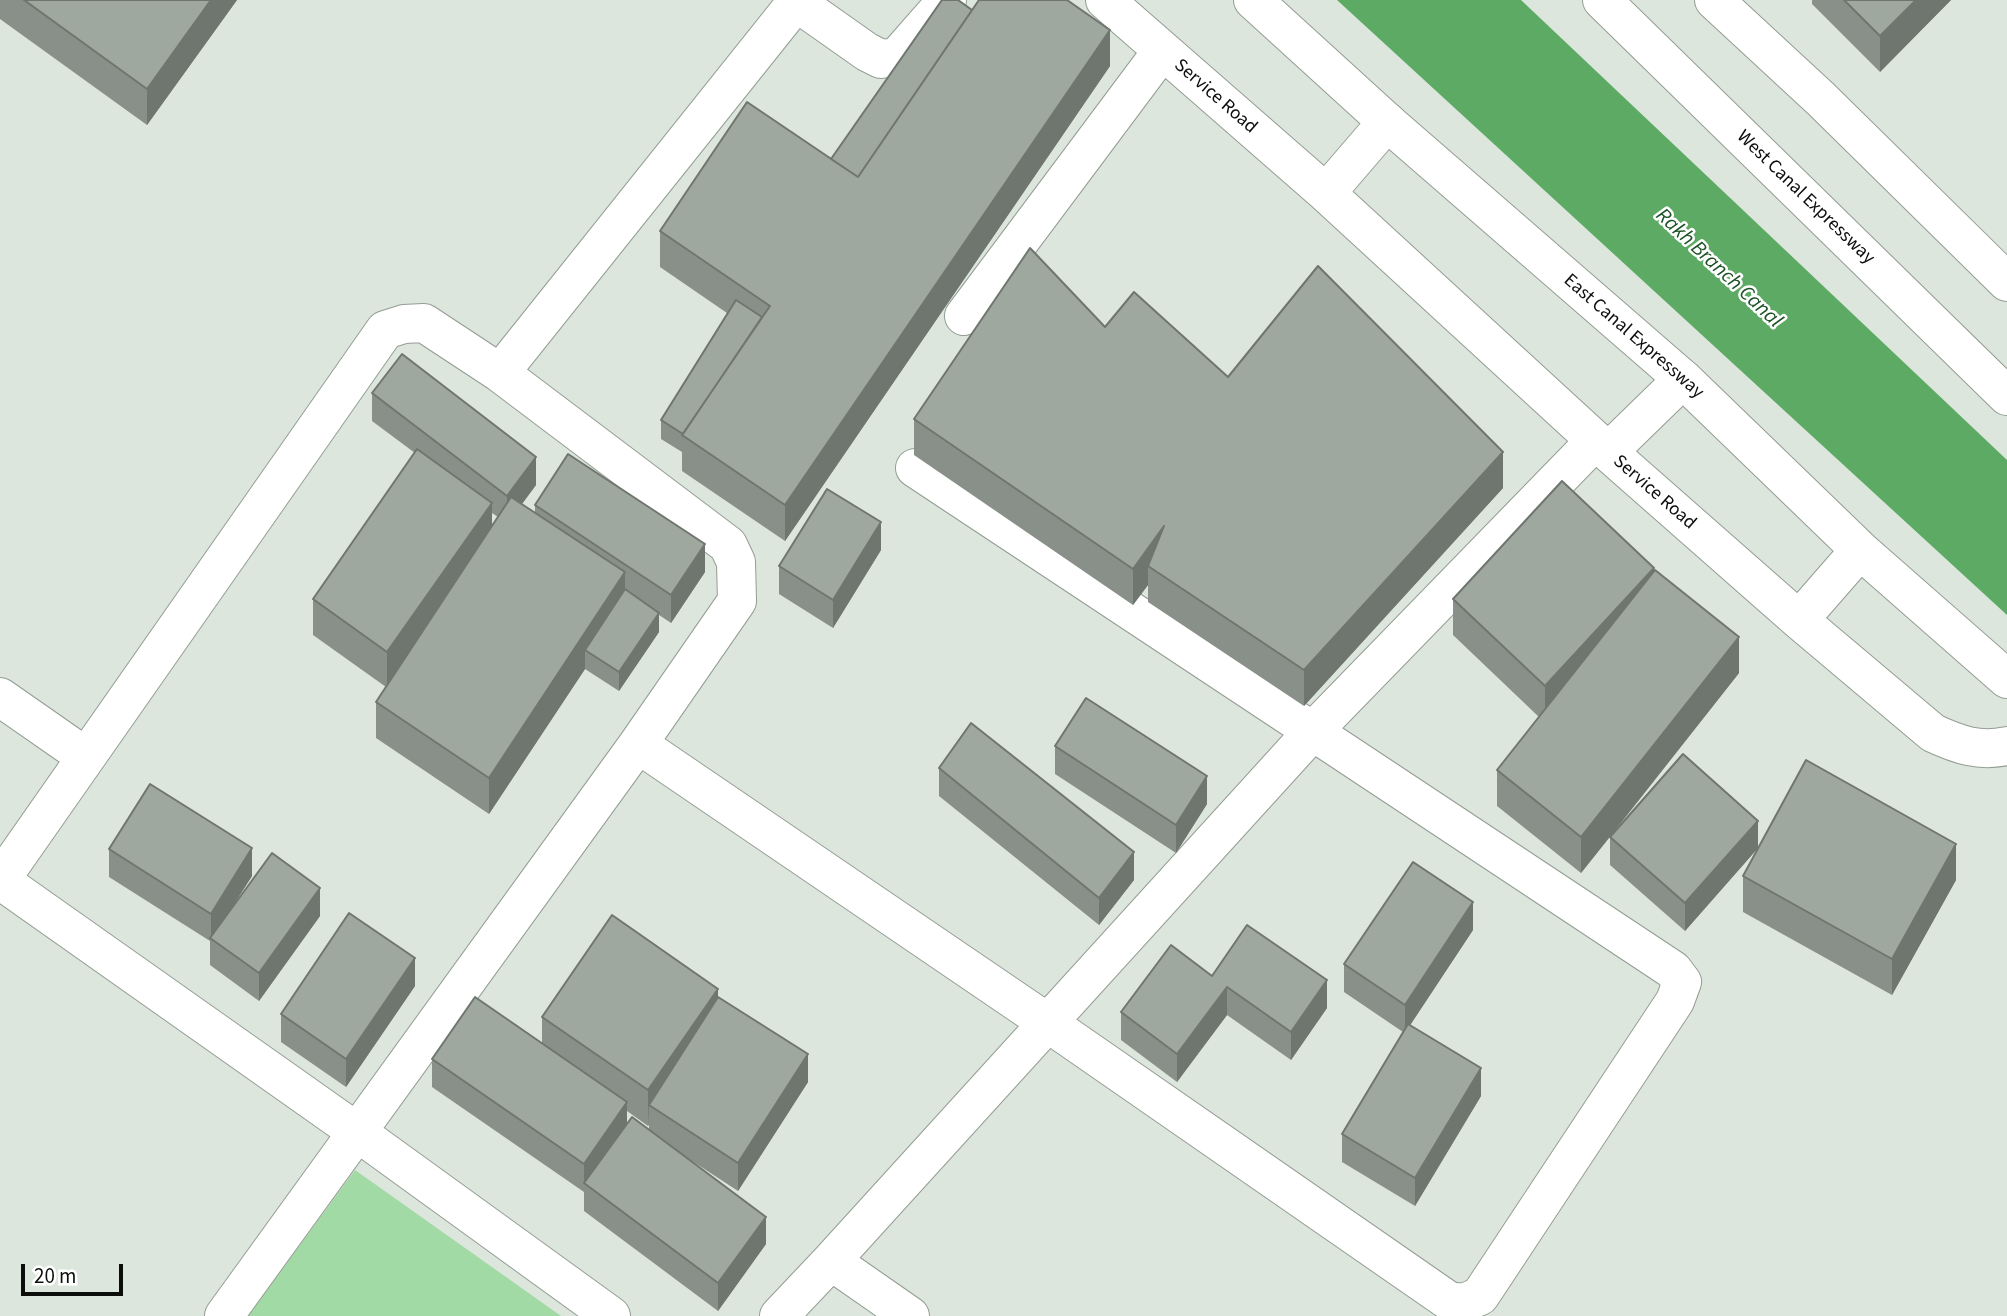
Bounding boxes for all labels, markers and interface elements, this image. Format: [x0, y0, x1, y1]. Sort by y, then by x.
street label: Service Road [1169, 55, 1261, 139]
street label: West Canal Expressway [1731, 126, 1879, 270]
water label: Rakh Branch Canal [1650, 204, 1786, 334]
street label: East Canal Expressway [1558, 270, 1708, 404]
street label: Service Road [1608, 451, 1700, 535]
scale bar [24, 1250, 126, 1294]
text: 20 m [34, 1261, 76, 1291]

